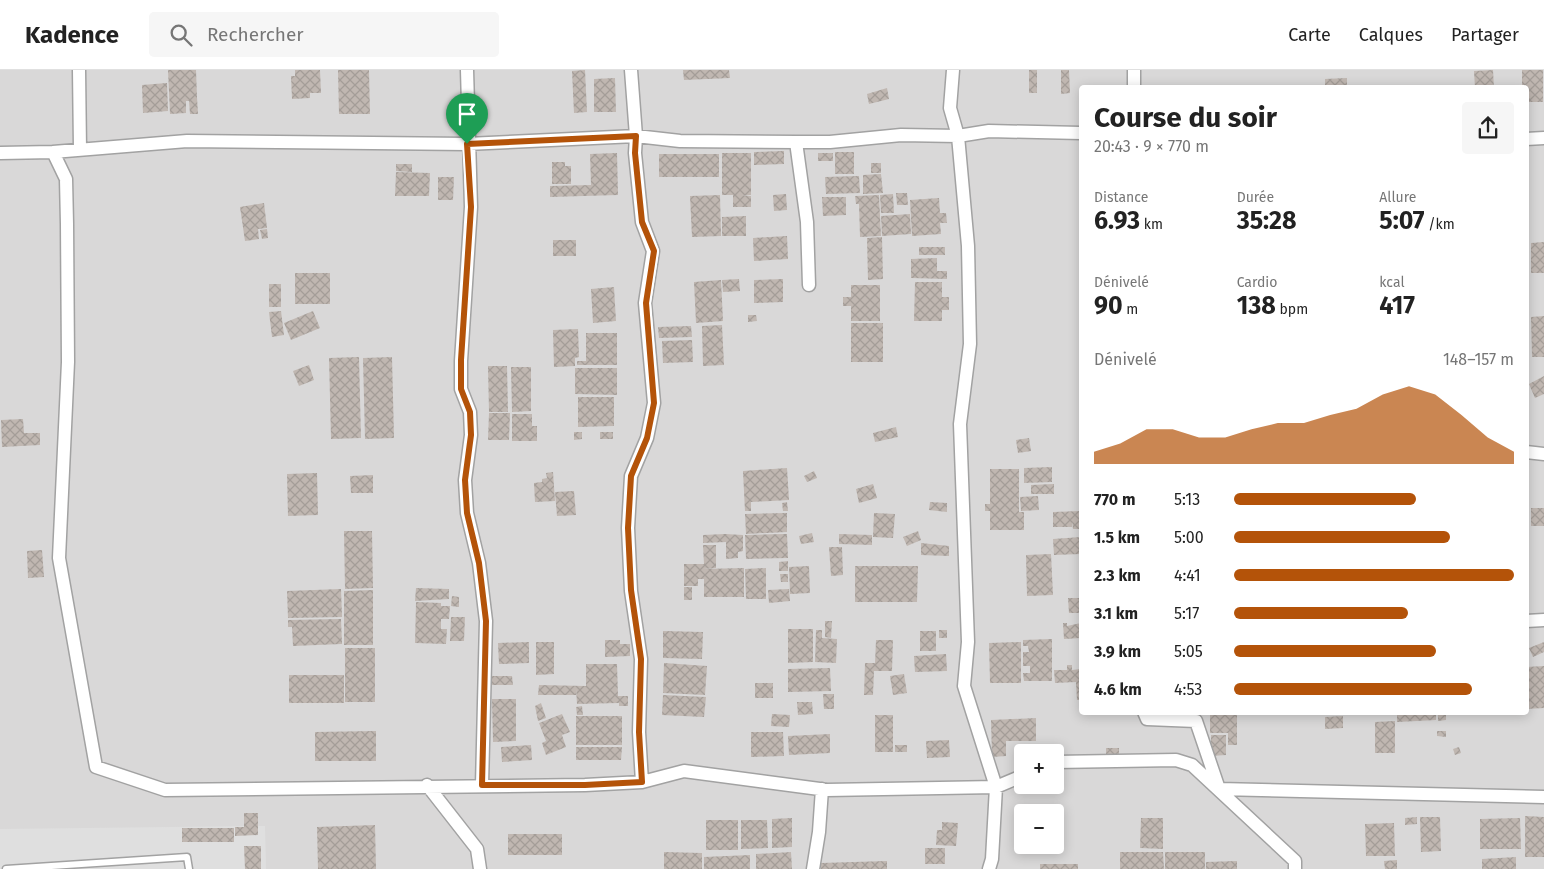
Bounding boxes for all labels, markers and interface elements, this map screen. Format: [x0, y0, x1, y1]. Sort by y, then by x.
search box [149, 12, 499, 57]
text: Kadence [25, 21, 119, 49]
icon: search [167, 21, 195, 49]
text: Rechercher [207, 23, 304, 46]
text: Carte [1288, 24, 1331, 46]
text: Calques [1359, 24, 1423, 46]
text: Partager [1451, 24, 1519, 46]
pin [446, 93, 488, 144]
icon: arrive [453, 100, 481, 128]
text: Course du soir [1094, 101, 1277, 134]
button: share [1462, 102, 1514, 154]
text: 20:43 · 9 × 770 m [1094, 137, 1209, 156]
text: Distance [1094, 189, 1148, 206]
text: Durée [1237, 189, 1274, 206]
text: Allure [1379, 189, 1416, 206]
text: 6.93 [1094, 206, 1140, 236]
text: 35:28 [1237, 206, 1297, 236]
text: 5:07 [1379, 206, 1425, 236]
text: km [1140, 216, 1163, 233]
text: /km [1425, 216, 1455, 233]
text: Dénivelé [1094, 274, 1149, 291]
text: Cardio [1237, 274, 1277, 291]
text: kcal [1379, 274, 1405, 291]
text: 90 [1094, 291, 1123, 321]
text: 138 [1237, 291, 1276, 321]
text: 417 [1379, 291, 1415, 321]
text: m [1123, 301, 1138, 318]
text: bpm [1276, 301, 1308, 318]
text: Dénivelé [1094, 350, 1157, 369]
text: 148–157 m [1443, 350, 1514, 369]
text: 770 m [1094, 490, 1135, 509]
text: 5:13 [1174, 490, 1200, 509]
text: 1.5 km [1094, 528, 1140, 547]
text: 5:00 [1174, 528, 1204, 547]
text: 2.3 km [1094, 566, 1141, 585]
text: 4:41 [1174, 566, 1201, 585]
text: 3.1 km [1094, 604, 1138, 623]
text: 5:17 [1174, 604, 1199, 623]
text: 3.9 km [1094, 642, 1141, 661]
text: 5:05 [1174, 642, 1203, 661]
text: 4.6 km [1094, 680, 1142, 699]
text: 4:53 [1174, 680, 1202, 699]
map controls [1014, 744, 1064, 854]
button: + [1014, 744, 1064, 794]
button: − [1014, 804, 1064, 854]

